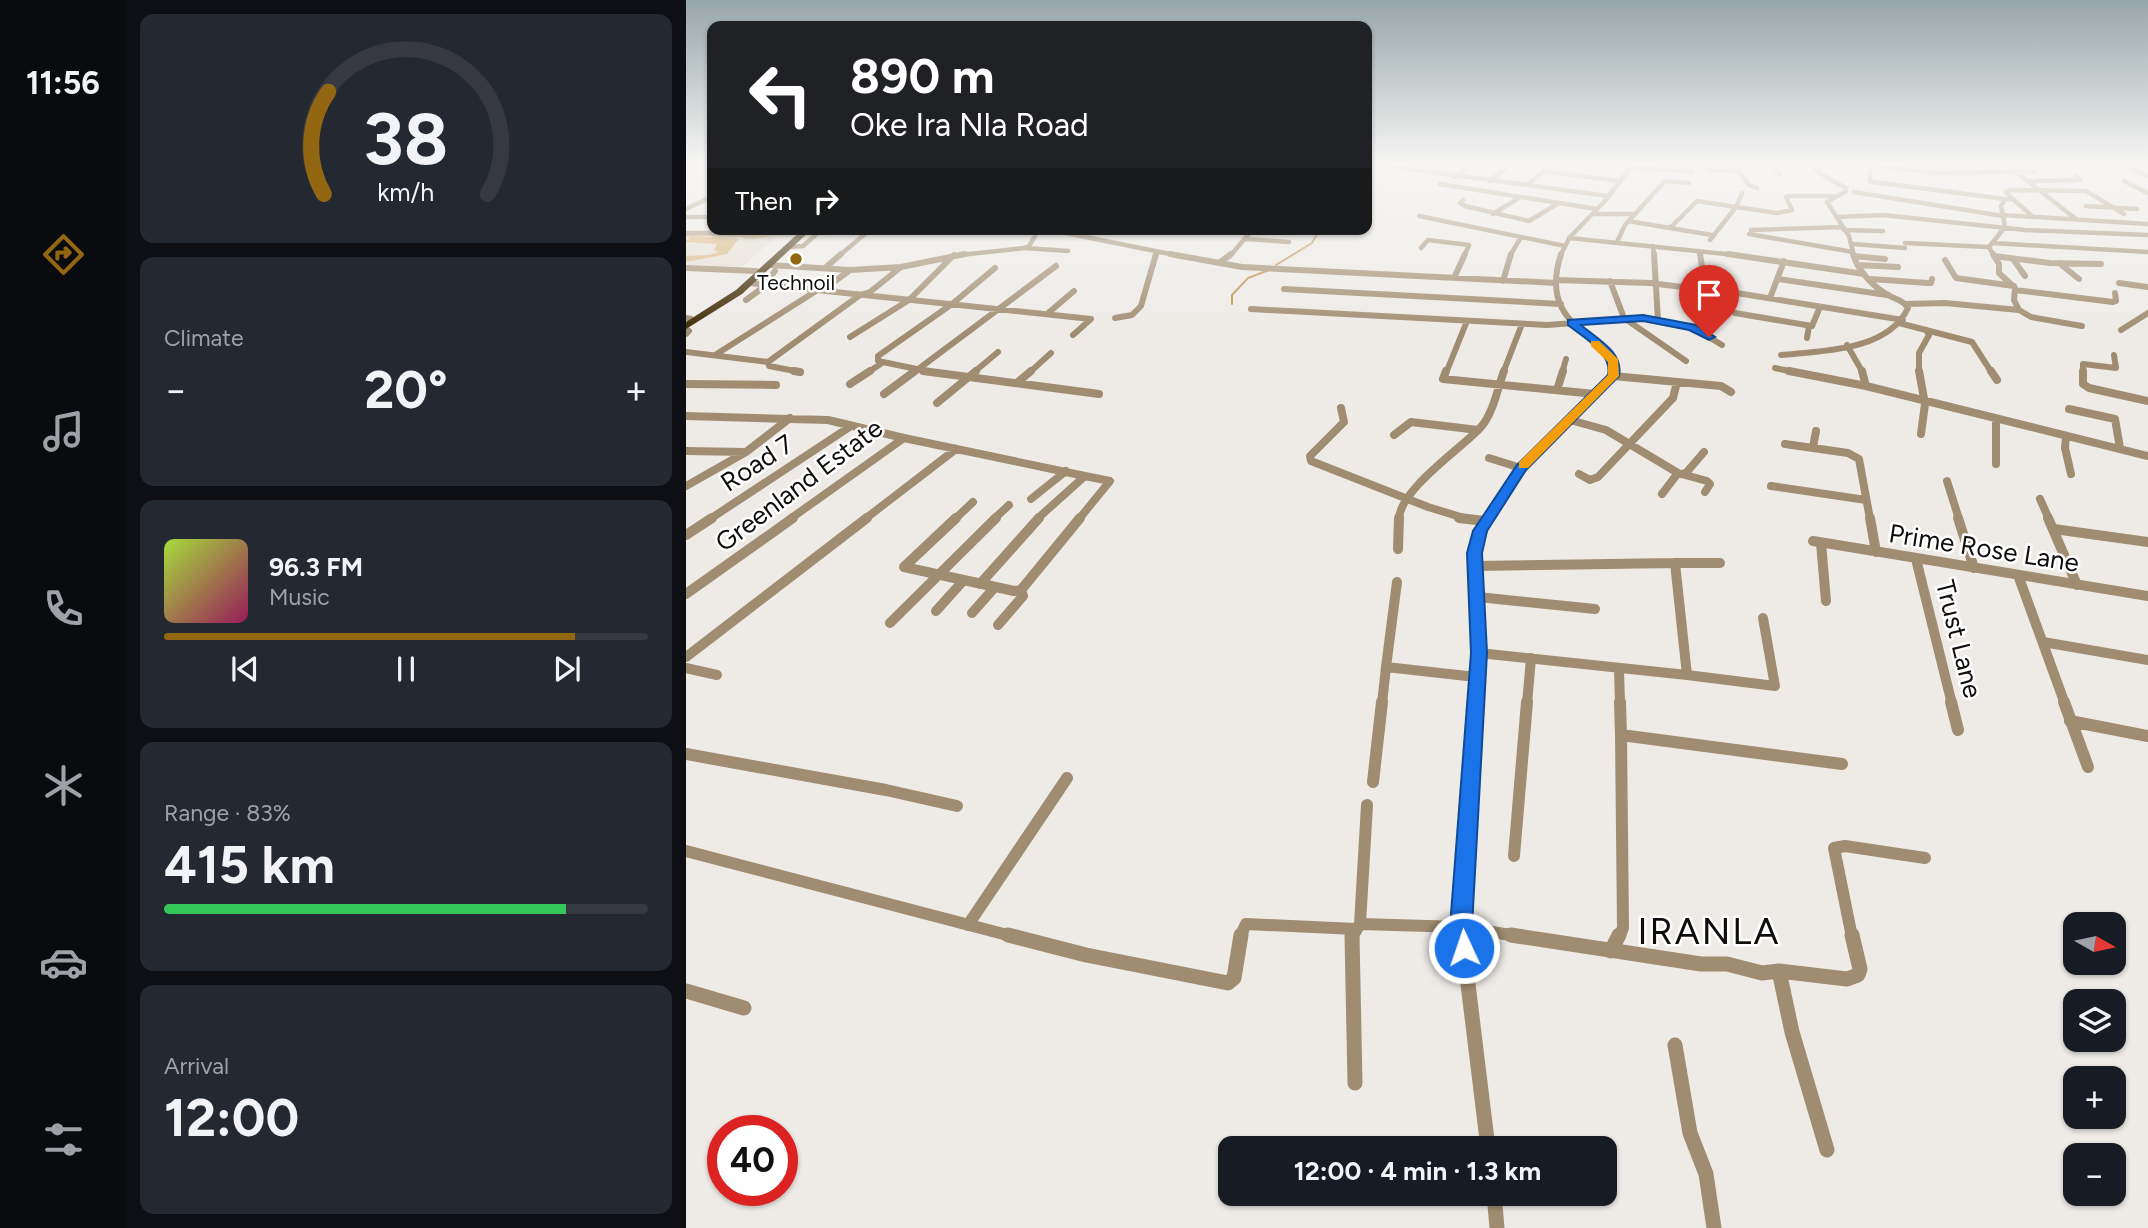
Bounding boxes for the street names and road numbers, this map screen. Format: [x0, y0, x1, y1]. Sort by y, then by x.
street label: Greenland Estate [709, 412, 889, 558]
street label: Road 7 [715, 428, 799, 498]
street label: Prime Rose Lane [1887, 517, 2081, 579]
street label: Trust Lane [1929, 577, 1989, 701]

